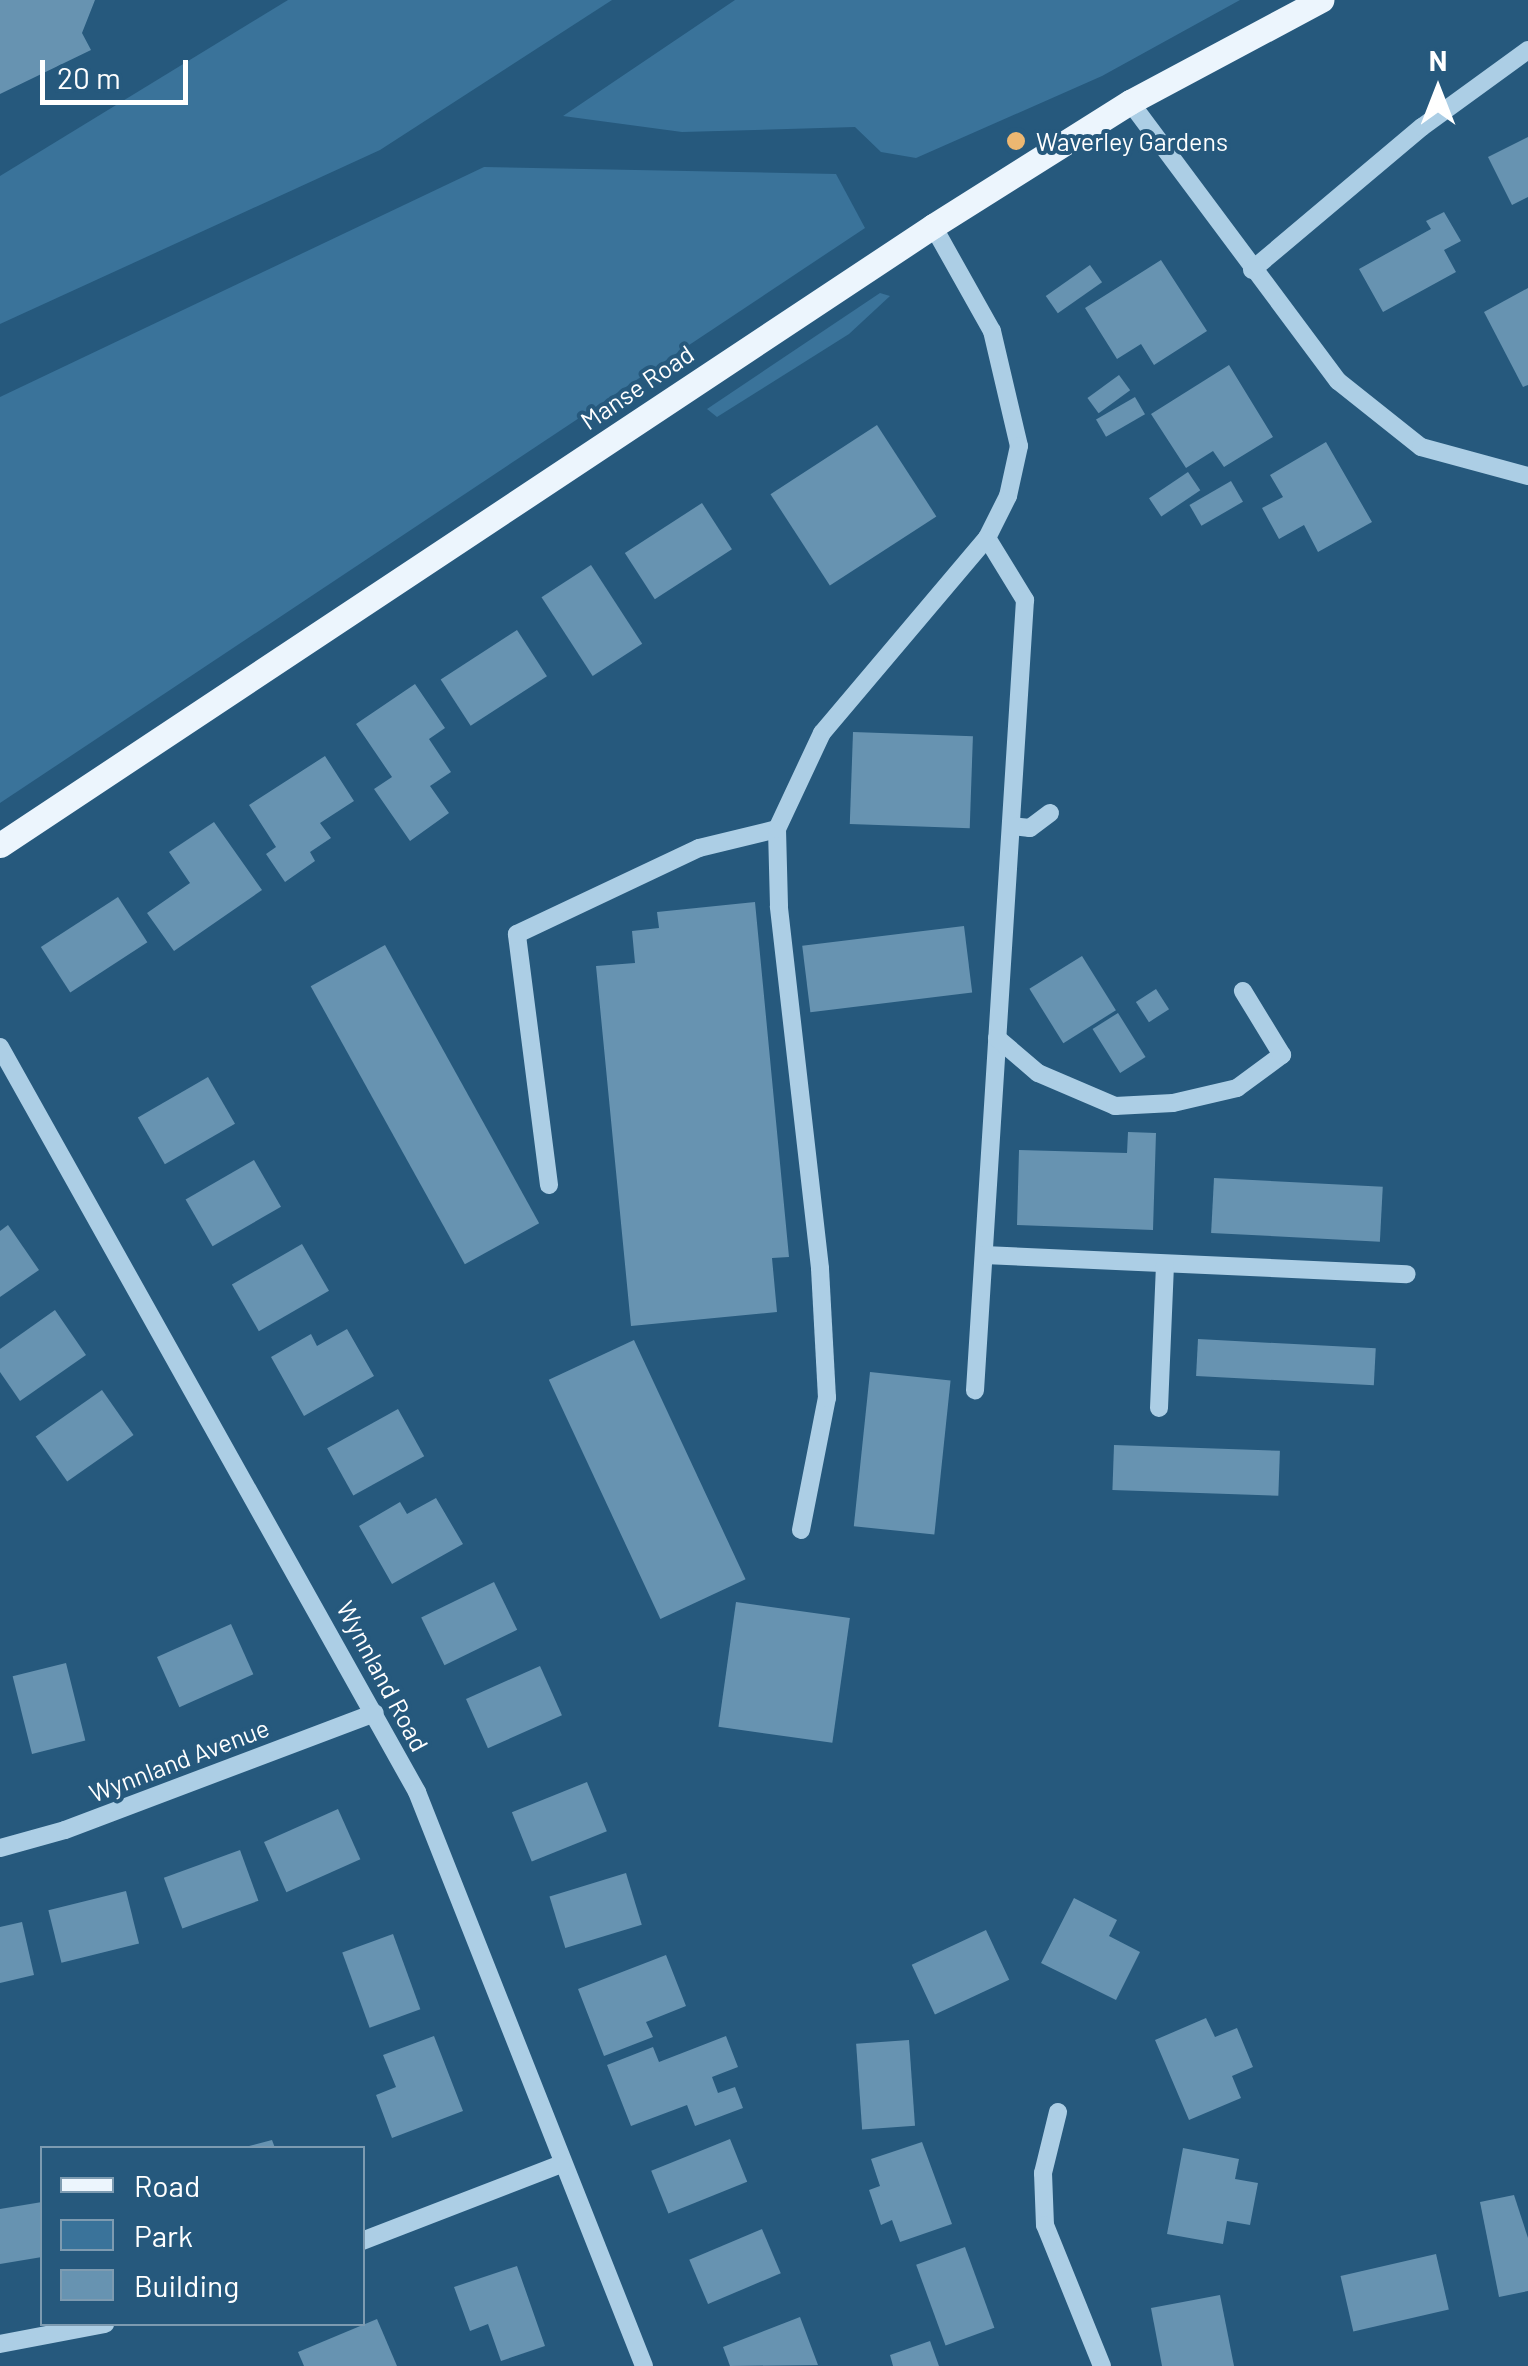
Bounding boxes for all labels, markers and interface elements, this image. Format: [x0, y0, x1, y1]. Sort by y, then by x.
scale bar [45, 40, 192, 102]
north arrow [1388, 40, 1488, 140]
text: N [1429, 43, 1447, 77]
text: 20 m [57, 59, 121, 95]
place label: Waverley Gardens [1036, 126, 1228, 156]
marker: Waverley Gardens [1005, 130, 1027, 152]
street label: Manse Road [575, 338, 699, 436]
street label: Wynnland Road [331, 1596, 435, 1756]
street label: Wynnland Avenue [85, 1712, 273, 1808]
legend [40, 2146, 365, 2326]
text: Road [134, 2167, 200, 2203]
text: Park [134, 2217, 193, 2253]
text: Building [134, 2267, 239, 2303]

